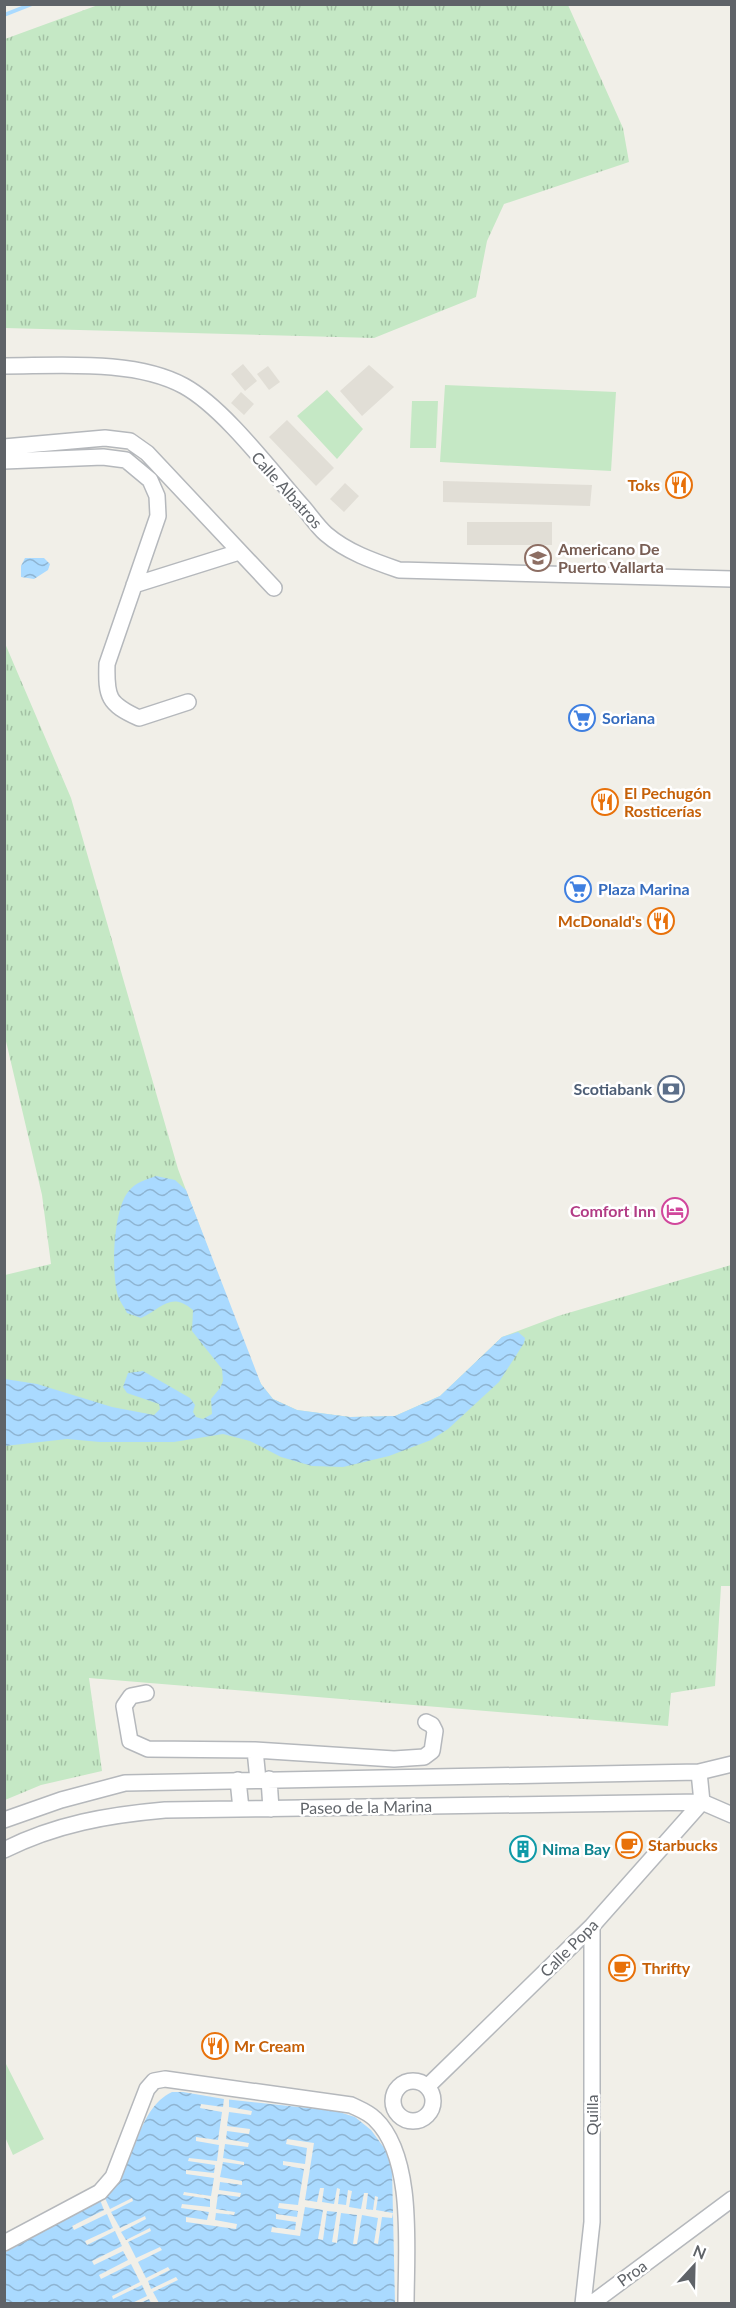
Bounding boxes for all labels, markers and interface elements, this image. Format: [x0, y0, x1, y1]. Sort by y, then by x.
street label: Calle Albatros [248, 447, 327, 532]
restaurant icon: Toks [664, 470, 694, 500]
place label: Toks [628, 475, 660, 494]
place label: Americano De Puerto Vallarta [557, 539, 664, 576]
school or university icon: Americano De Puerto Vallarta [523, 543, 553, 573]
supermarket icon: Soriana [567, 703, 597, 733]
place label: Soriana [602, 708, 655, 727]
place label: El Pechugón Rosticerías [624, 783, 711, 820]
restaurant icon: El Pechugón Rosticerías [590, 787, 620, 817]
supermarket icon: Plaza Marina [563, 874, 593, 904]
place label: Plaza Marina [598, 879, 690, 898]
restaurant icon: McDonald's [646, 906, 676, 936]
place label: McDonald's [558, 911, 642, 930]
bank icon: Scotiabank [656, 1074, 686, 1104]
place label: Scotiabank [573, 1079, 652, 1098]
hotel icon: Comfort Inn [660, 1196, 690, 1226]
place label: Comfort Inn [570, 1201, 656, 1220]
street label: Paseo de la Marina [300, 1796, 432, 1817]
cafe icon: Starbucks [614, 1830, 644, 1860]
building icon: Nima Bay [508, 1834, 538, 1864]
place label: Starbucks [648, 1835, 718, 1854]
place label: Nima Bay [542, 1839, 611, 1858]
street label: Calle Popa [536, 1915, 601, 1980]
cafe icon: Thrifty [607, 1953, 637, 1983]
place label: Thrifty [642, 1958, 691, 1977]
restaurant icon: Mr Cream [200, 2031, 230, 2061]
place label: Mr Cream [234, 2036, 305, 2055]
street label: Quilla [582, 2095, 601, 2135]
north arrow [664, 2236, 724, 2296]
text: N [691, 2241, 709, 2263]
street label: Proa [613, 2256, 650, 2290]

